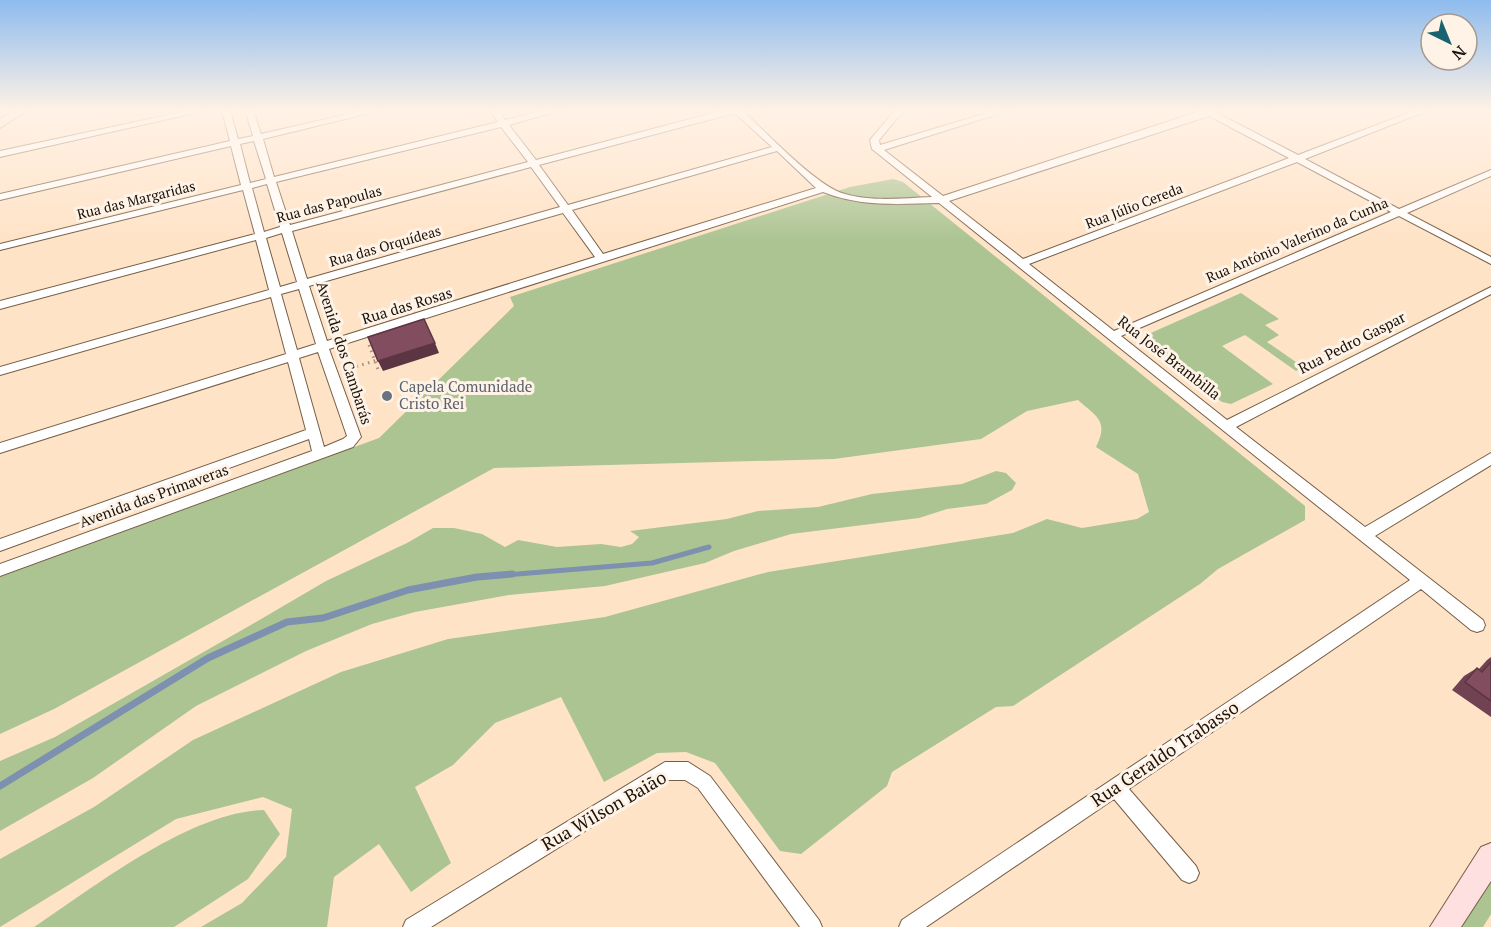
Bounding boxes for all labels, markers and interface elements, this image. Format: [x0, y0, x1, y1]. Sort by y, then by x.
north arrow [1419, 12, 1479, 72]
text: N [1447, 41, 1471, 65]
street label: Rua das Margaridas [75, 176, 197, 223]
street label: Rua Júlio Cereda [1082, 178, 1185, 233]
street label: Rua das Papoulas [274, 180, 384, 227]
street label: Rua Antônio Valerino da Cunha [1203, 193, 1391, 287]
street label: Rua das Orquídeas [327, 220, 443, 271]
street label: Avenida dos Cambarás [312, 278, 378, 427]
street label: Rua das Rosas [359, 282, 454, 328]
street label: Rua Pedro Gaspar [1295, 306, 1409, 378]
street label: Rua José Brambilla [1114, 311, 1225, 404]
place label: Capela Comunidade Cristo Rei [399, 376, 532, 413]
marker: Capela Comunidade Cristo Rei [380, 389, 394, 403]
street label: Avenida das Primaveras [76, 459, 231, 531]
street label: Rua Geraldo Trabasso [1086, 695, 1243, 812]
street label: Rua Wilson Baião [537, 765, 670, 856]

